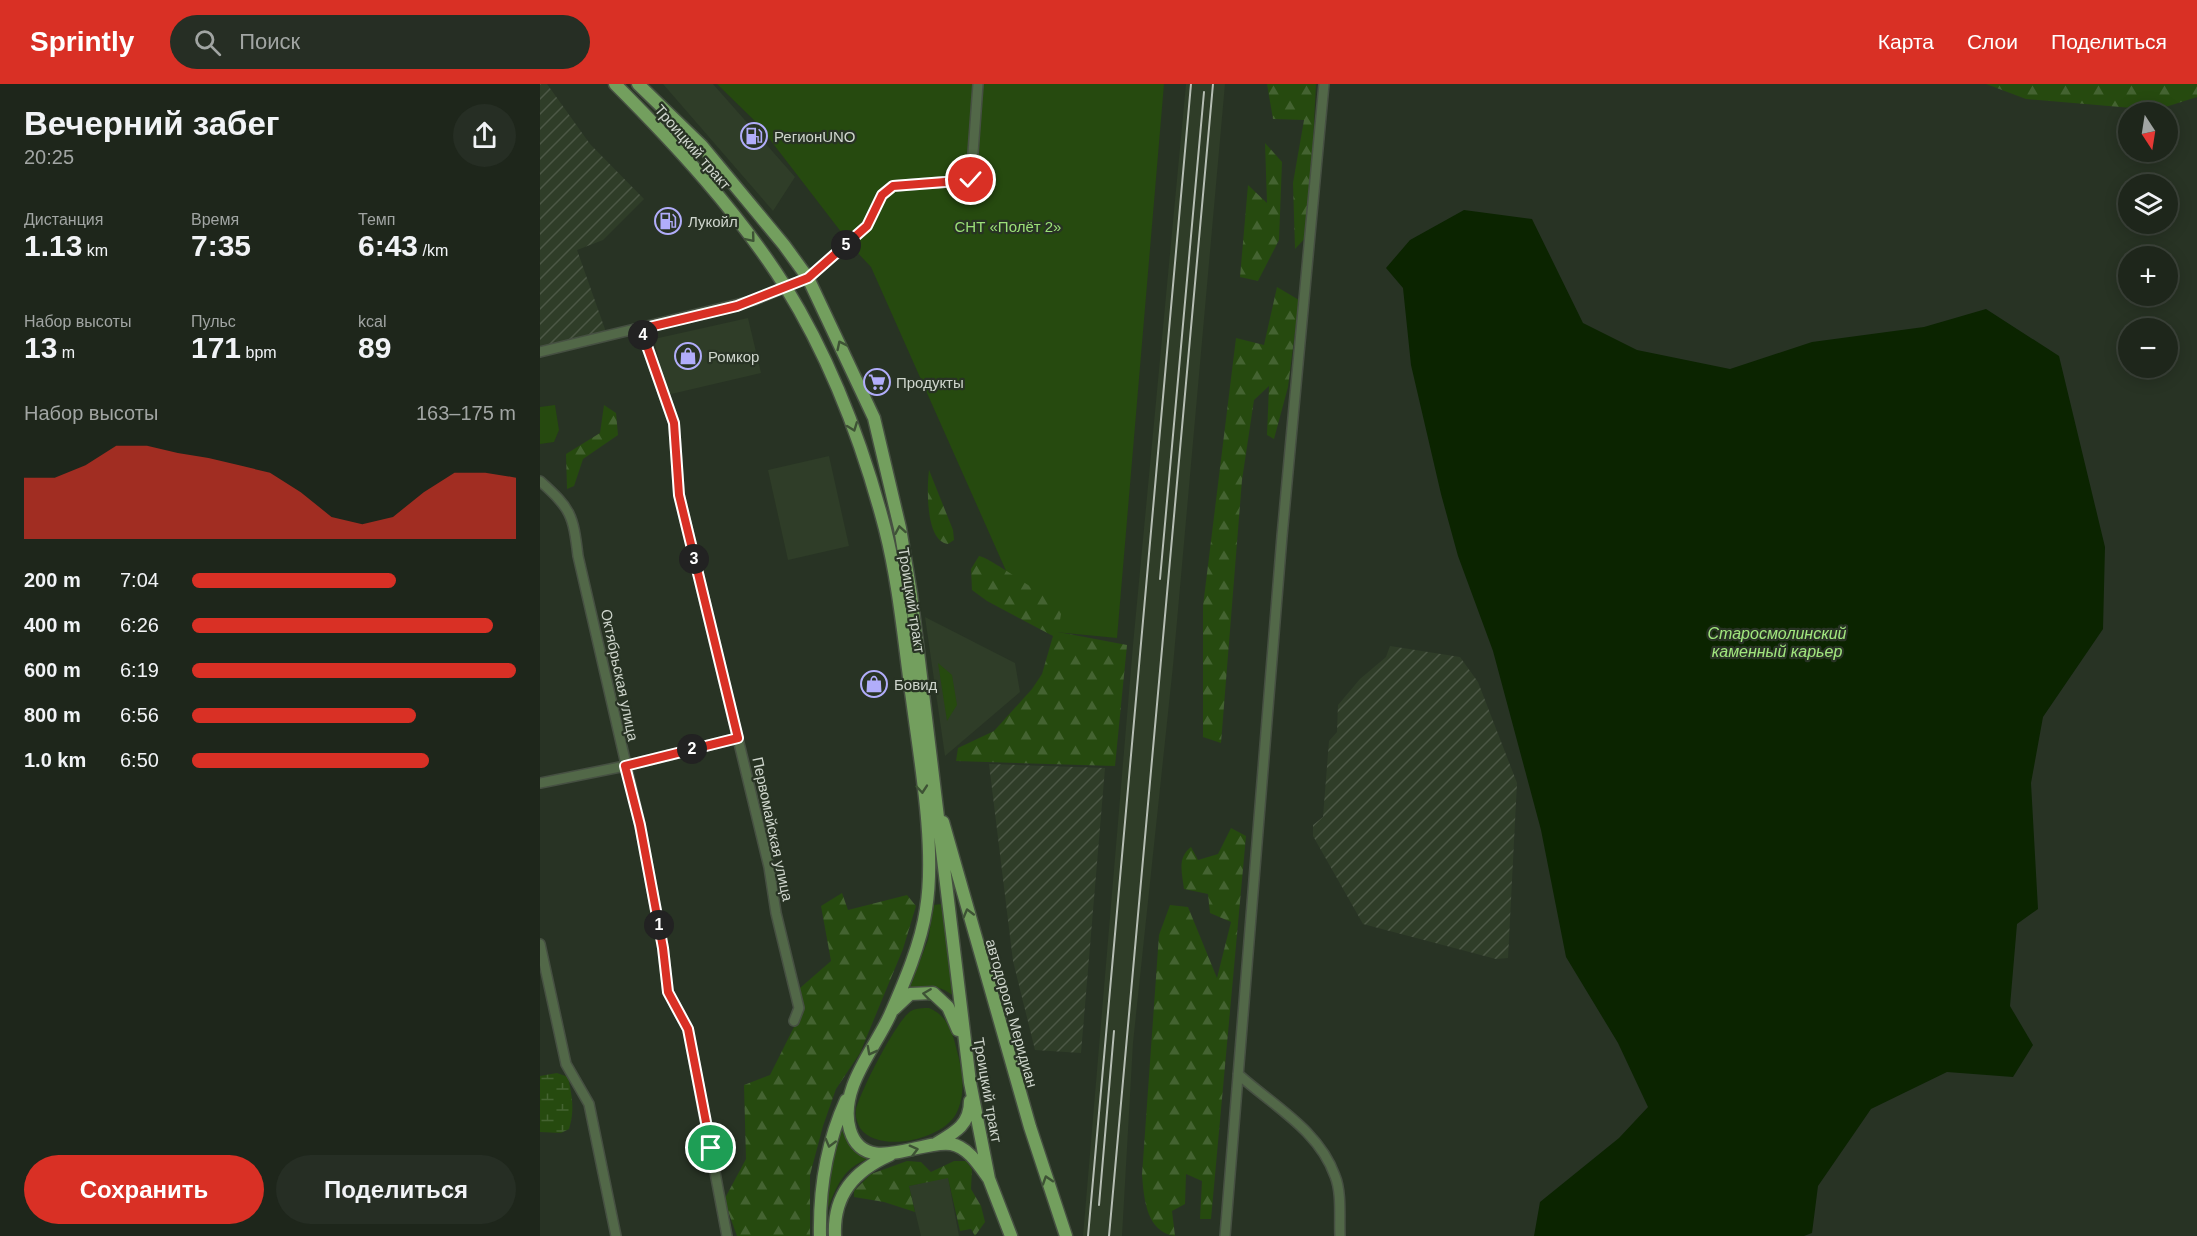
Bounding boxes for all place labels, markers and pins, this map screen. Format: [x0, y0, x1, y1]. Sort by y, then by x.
fuel station icon: РегионUNO [739, 121, 769, 151]
place label: РегионUNO [774, 128, 856, 145]
pin [945, 154, 996, 205]
fuel station icon: Лукойл [653, 206, 683, 236]
place label: Лукойл [688, 213, 738, 230]
pin: 5 [831, 230, 861, 260]
pin: 4 [628, 320, 658, 350]
shop icon: Ромкор [673, 341, 703, 371]
place label: Ромкор [708, 348, 759, 365]
supermarket icon: Продукты [862, 367, 892, 397]
place label: Продукты [896, 374, 964, 391]
pin: 3 [679, 544, 709, 574]
shop icon: Бовид [859, 669, 889, 699]
place label: Бовид [894, 676, 938, 693]
pin: 2 [677, 734, 707, 764]
pin: 1 [644, 910, 674, 940]
pin [685, 1122, 736, 1173]

